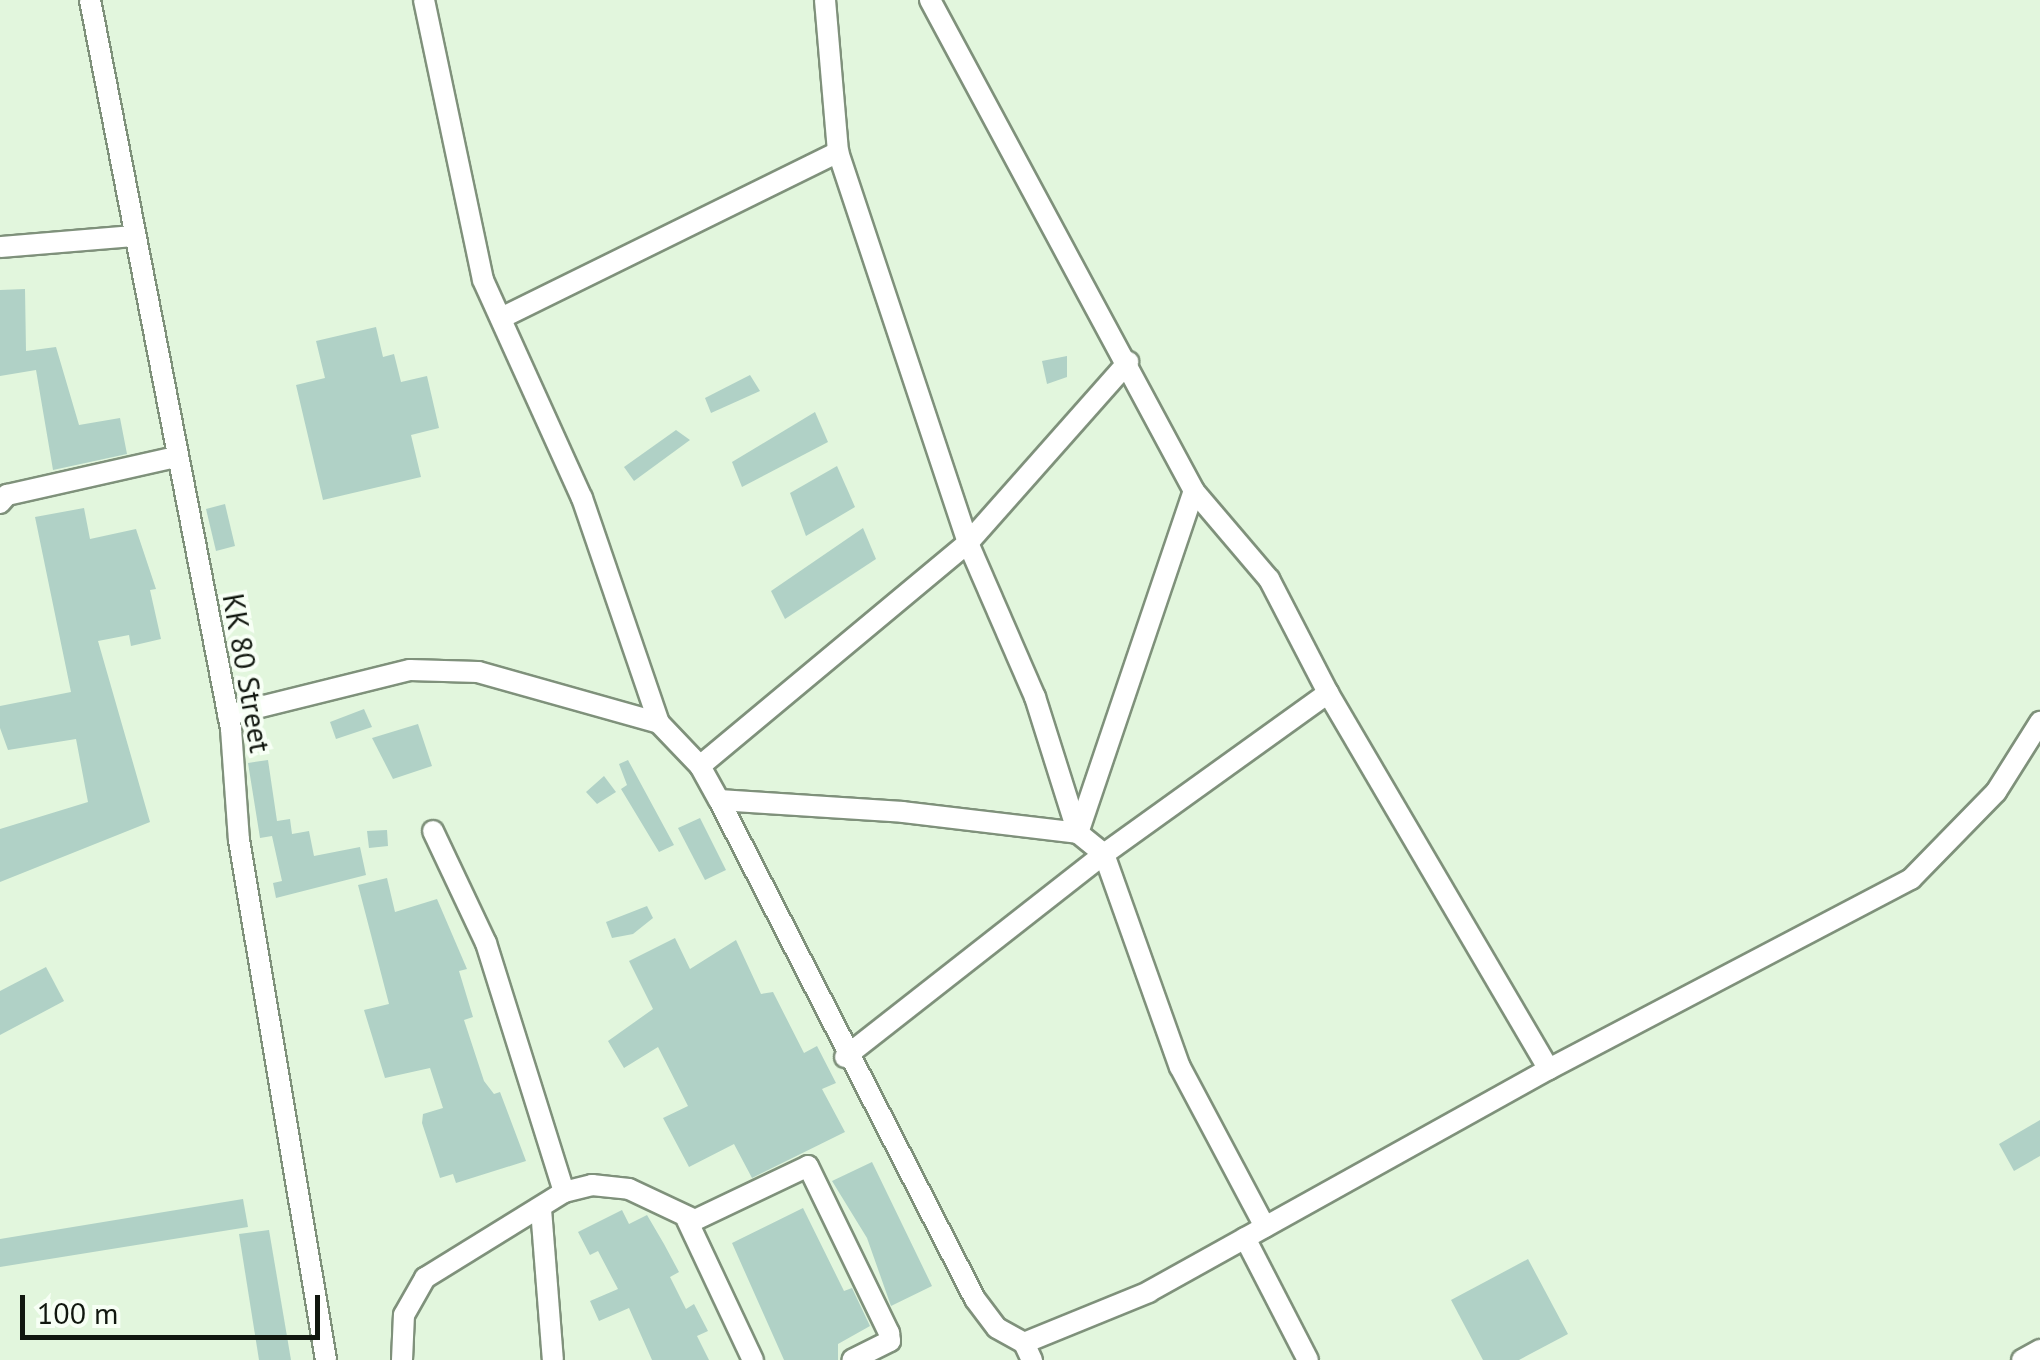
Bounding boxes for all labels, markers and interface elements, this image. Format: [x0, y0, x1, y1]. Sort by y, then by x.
street label: KK 80 Street [215, 590, 279, 756]
scale bar [25, 1275, 325, 1337]
text: 100 m [37, 1293, 118, 1332]

